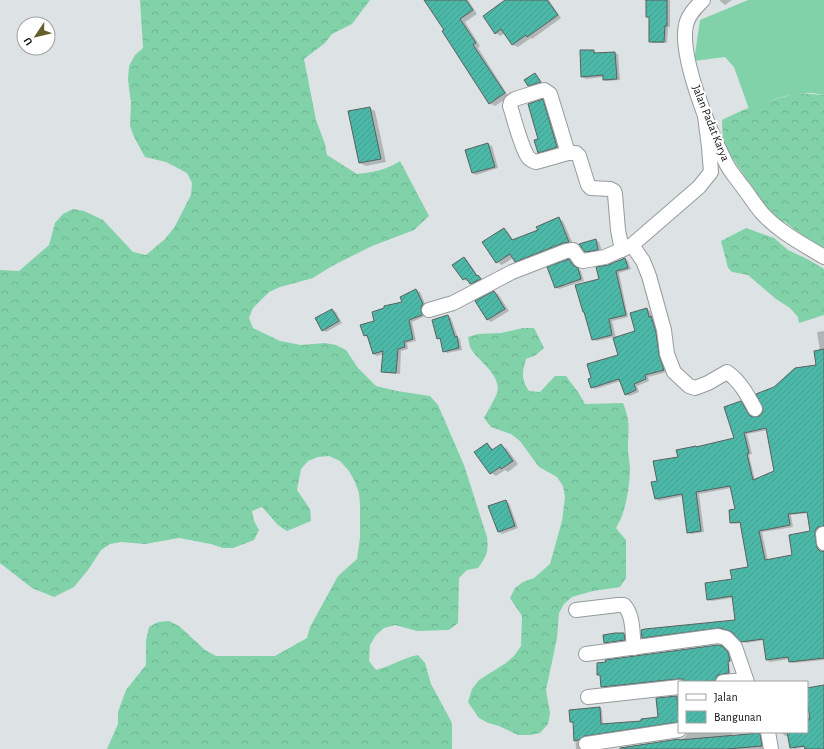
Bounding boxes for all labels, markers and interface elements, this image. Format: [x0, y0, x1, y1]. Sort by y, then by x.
north arrow [16, 16, 56, 56]
text: U [22, 35, 35, 47]
street label: Jalan Padat Karya [689, 83, 732, 164]
legend [678, 681, 808, 733]
text: Jalan [714, 691, 738, 703]
text: Bangunan [714, 711, 762, 723]

